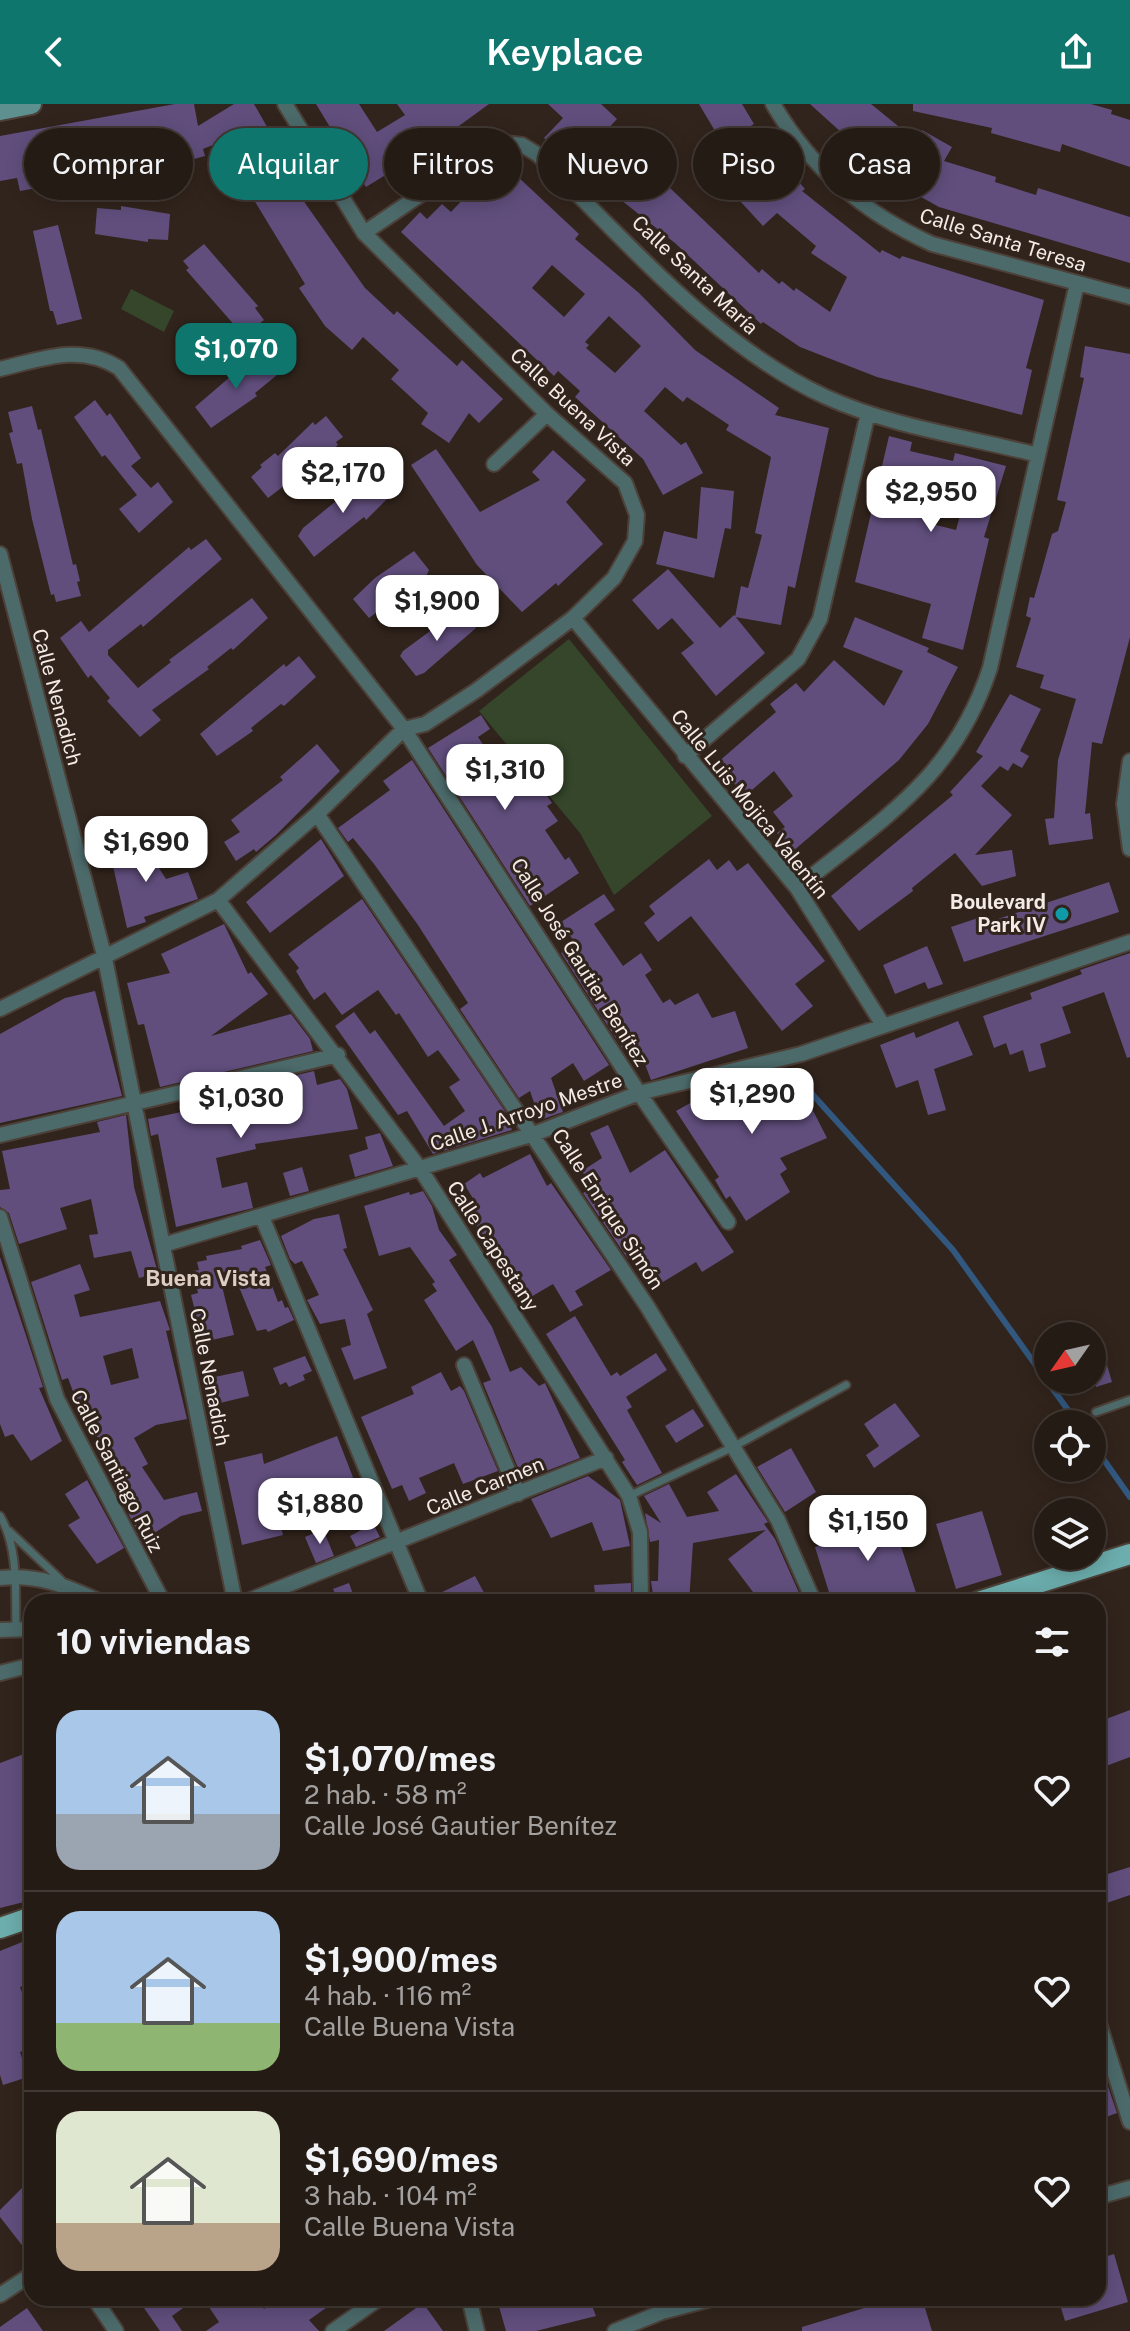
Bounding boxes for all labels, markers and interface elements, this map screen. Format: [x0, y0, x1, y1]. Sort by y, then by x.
icon: back [32, 30, 76, 74]
icon: share [1054, 30, 1098, 74]
text: Keyplace [486, 31, 644, 73]
chip: Comprar [24, 128, 193, 200]
chip: Alquilar [209, 128, 368, 200]
chip: Filtros [384, 128, 522, 200]
chip: Nuevo [538, 128, 677, 200]
chip: Piso [693, 128, 804, 200]
chip: Casa [820, 128, 940, 200]
street label: Calle Santa Teresa [917, 203, 1089, 277]
street label: Calle Santa María [627, 210, 763, 340]
pin: $1,070 [171, 323, 301, 391]
text: $1,070 [193, 333, 279, 364]
street label: Calle Buena Vista [505, 343, 641, 471]
pin: $2,170 [278, 447, 408, 515]
text: $2,170 [300, 457, 386, 488]
pin: $2,950 [866, 466, 996, 534]
text: $2,950 [885, 476, 977, 507]
pin: $1,900 [372, 575, 502, 643]
text: $1,900 [394, 585, 480, 616]
street label: Calle Nenadich [27, 626, 87, 768]
street label: Calle Luis Mojica Valentín [666, 705, 834, 903]
pin: $1,310 [440, 744, 570, 812]
text: $1,310 [464, 754, 546, 785]
pin: $1,690 [81, 816, 211, 884]
text: $1,690 [103, 826, 189, 857]
street label: Calle José Gautier Benítez [506, 854, 654, 1070]
place label: Boulevard Park IV [950, 890, 1046, 937]
marker: Boulevard Park IV [1053, 905, 1071, 923]
street label: Calle J. Arroyo Mestre [427, 1068, 625, 1156]
pin: $1,290 [687, 1068, 817, 1136]
pin: $1,030 [176, 1072, 306, 1140]
text: $1,290 [709, 1078, 795, 1109]
text: $1,030 [198, 1082, 284, 1113]
street label: Calle Enrique Simón [547, 1124, 669, 1294]
street label: Calle Capestany [442, 1176, 544, 1316]
district label: Buena Vista [145, 1265, 271, 1291]
street label: Calle Nenadich [185, 1306, 235, 1448]
north arrow [1034, 1322, 1106, 1394]
map controls [1034, 1322, 1106, 1570]
street label: Calle Santiago Ruiz [66, 1386, 168, 1556]
button: locate [1034, 1410, 1106, 1482]
street label: Calle Carmen [423, 1452, 547, 1520]
pin: $1,880 [255, 1478, 385, 1546]
text: $1,880 [276, 1488, 364, 1519]
pin: $1,150 [803, 1495, 933, 1563]
button: layers [1034, 1498, 1106, 1570]
text: $1,150 [827, 1505, 909, 1536]
icon: filters [1030, 1620, 1074, 1664]
text: 10 viviendas [56, 1622, 251, 1662]
text: $1,070/mes [304, 1739, 496, 1779]
icon: home [120, 1742, 216, 1838]
icon: heart [1030, 1768, 1074, 1812]
text: 2 hab. · 58 m² [304, 1779, 467, 1810]
text: Calle José Gautier Benítez [304, 1810, 617, 1841]
text: $1,900/mes [304, 1940, 498, 1980]
icon: home [120, 1943, 216, 2039]
icon: heart [1030, 1969, 1074, 2013]
text: 4 hab. · 116 m² [304, 1980, 471, 2011]
text: Calle Buena Vista [304, 2011, 515, 2042]
text: $1,690/mes [304, 2140, 499, 2180]
icon: home [120, 2143, 216, 2239]
icon: heart [1030, 2169, 1074, 2213]
text: 3 hab. · 104 m² [304, 2180, 477, 2211]
text: Calle Buena Vista [304, 2211, 515, 2242]

